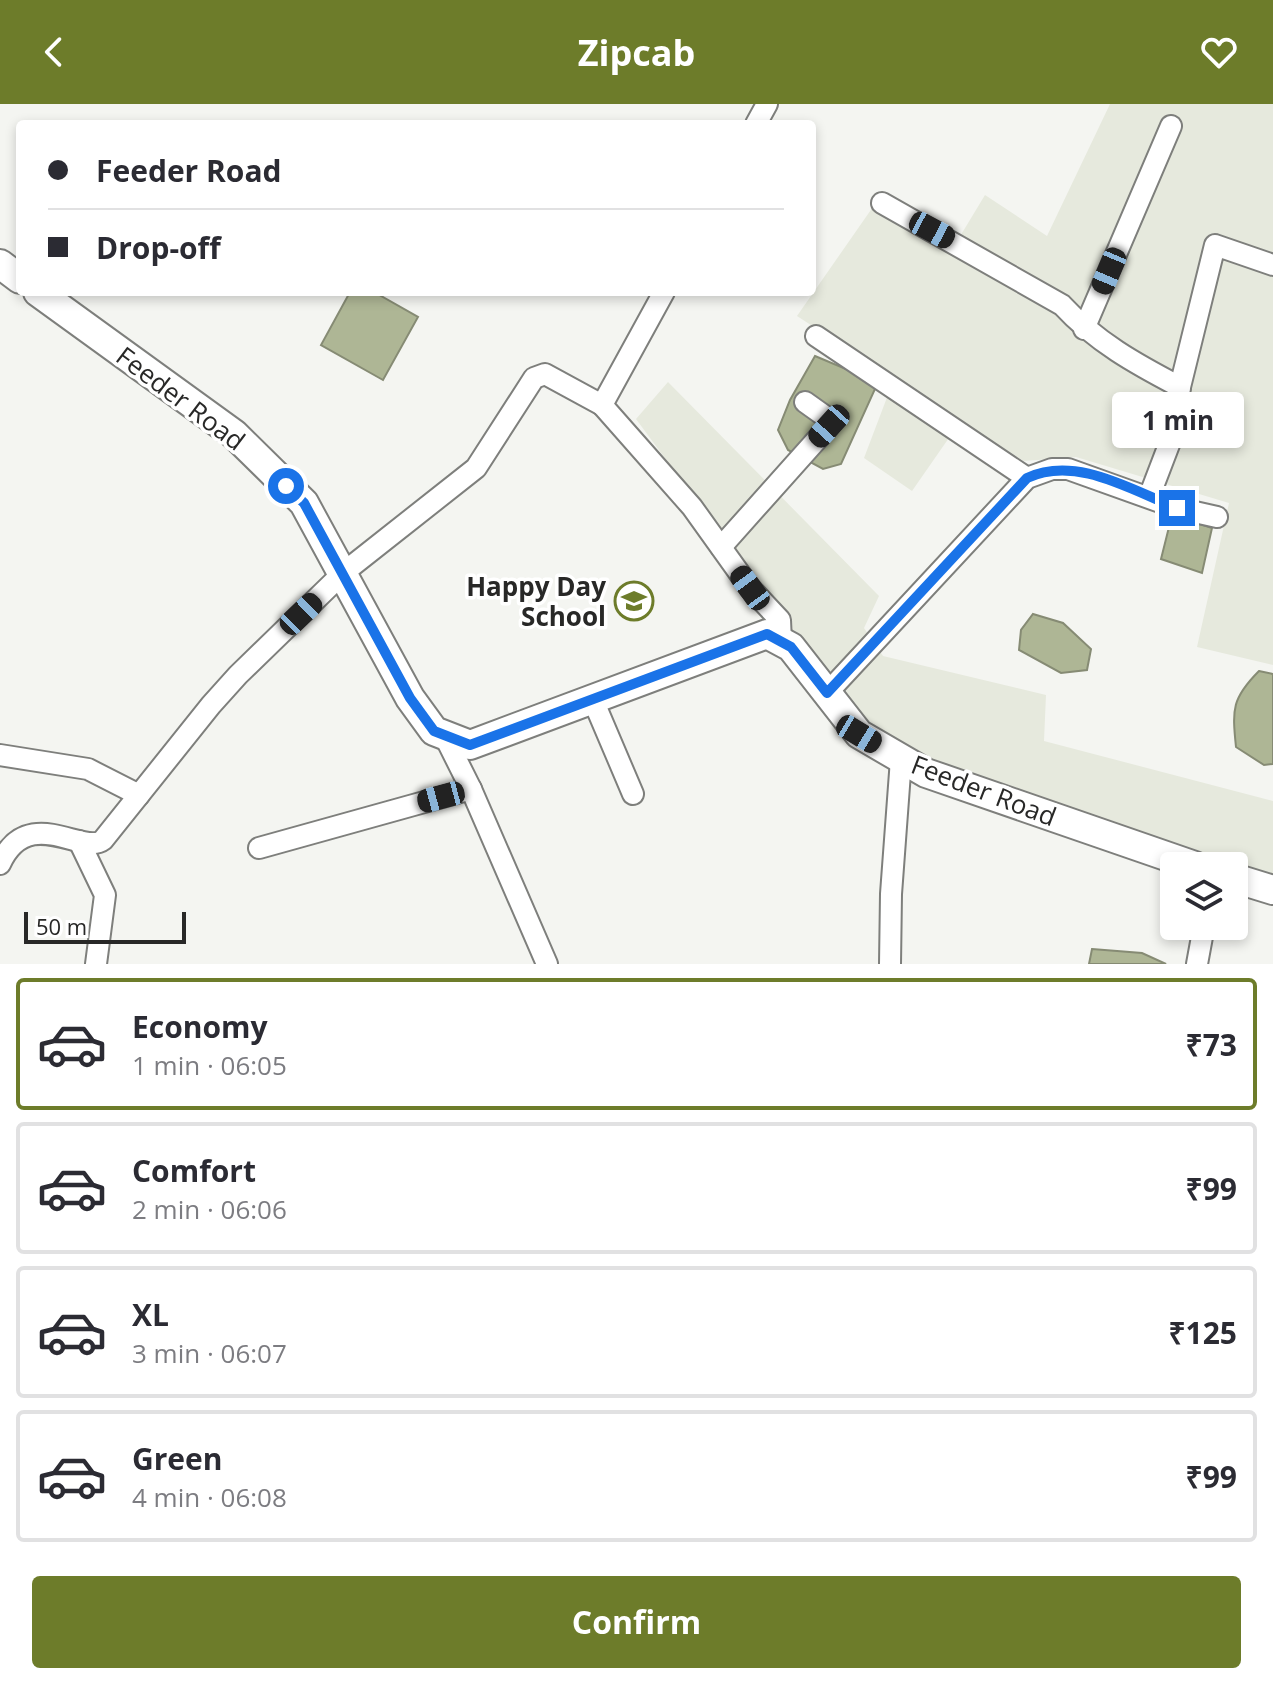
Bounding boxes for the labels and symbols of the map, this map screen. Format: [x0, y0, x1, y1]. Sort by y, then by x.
car [905, 208, 959, 252]
car [1089, 244, 1129, 298]
street label: Feeder Road [109, 338, 253, 458]
callout: 1 min [1111, 392, 1243, 448]
car [804, 400, 854, 452]
route start [268, 468, 304, 504]
route end [1159, 490, 1195, 526]
car [726, 562, 774, 614]
place label: Happy Day School [466, 568, 606, 634]
school or university icon: Happy Day School [613, 580, 655, 622]
car [275, 589, 327, 639]
car [832, 711, 886, 757]
street label: Feeder Road [906, 746, 1062, 834]
car [415, 779, 467, 815]
scale bar [24, 908, 186, 944]

